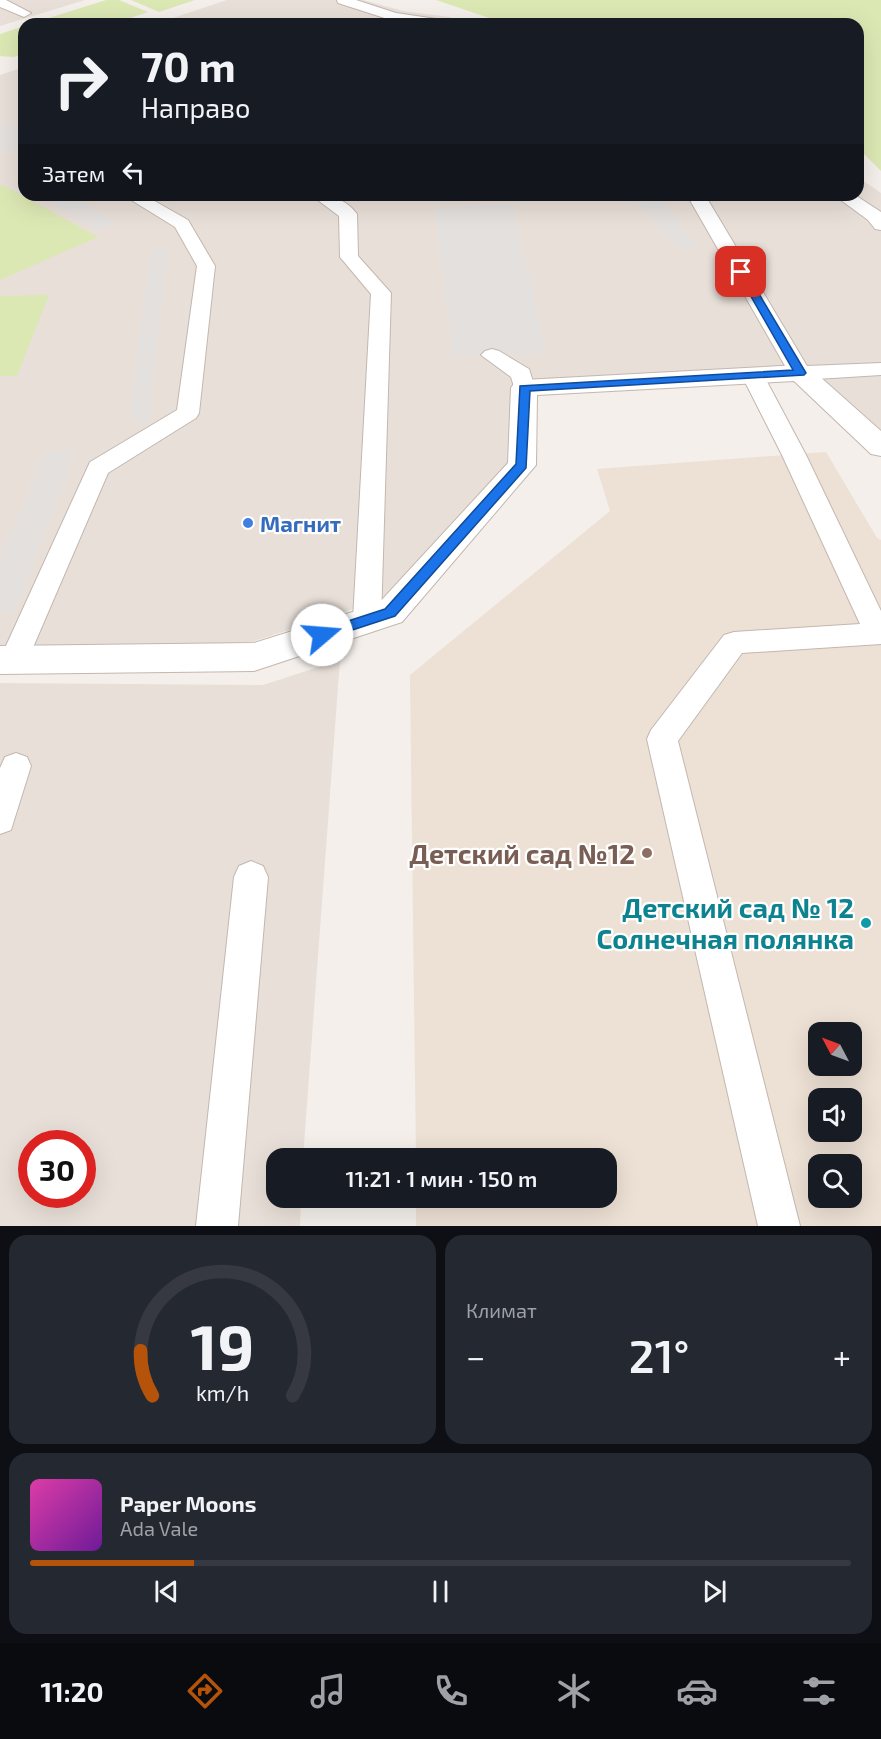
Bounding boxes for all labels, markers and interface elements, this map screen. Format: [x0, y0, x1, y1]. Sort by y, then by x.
text: 70 m [141, 40, 236, 90]
icon: right [42, 42, 120, 120]
text: Направо [141, 91, 250, 123]
icon: left [117, 156, 150, 189]
text: Затем [42, 160, 105, 186]
pin [715, 246, 766, 297]
icon: arrive [724, 255, 757, 288]
place label: Магнит [260, 510, 341, 536]
marker: Магнит [241, 516, 255, 530]
position arrow [290, 603, 354, 667]
place label: Детский сад №12 [409, 837, 635, 869]
marker: Детский сад №12 [640, 846, 654, 860]
place label: Детский сад № 12 Солнечная полянка [596, 891, 854, 954]
marker: Детский сад № 12 Солнечная полянка [859, 916, 873, 930]
north arrow [808, 1022, 862, 1076]
map controls [808, 1022, 862, 1208]
button: sound [808, 1088, 862, 1142]
speed limit sign: 30 [18, 1130, 96, 1208]
button: search [808, 1154, 862, 1208]
text: 11:21 · 1 мин · 150 m [346, 1165, 537, 1191]
text: Климат [466, 1298, 537, 1322]
text: 19 [191, 1308, 254, 1383]
text: 21° [629, 1328, 689, 1382]
text: − [466, 1336, 485, 1376]
text: + [833, 1336, 851, 1376]
text: km/h [196, 1381, 249, 1406]
text: Paper Moons [120, 1490, 256, 1516]
text: Ada Vale [120, 1516, 198, 1540]
icon: previous [150, 1575, 183, 1608]
icon: pause [424, 1575, 457, 1608]
icon: next [698, 1575, 731, 1608]
icon: directions [184, 1670, 226, 1712]
icon: music [307, 1670, 349, 1712]
icon: phone [430, 1670, 472, 1712]
icon: climate [553, 1670, 595, 1712]
icon: car [676, 1670, 718, 1712]
icon: filters [798, 1670, 840, 1712]
text: 11:20 [40, 1675, 103, 1707]

